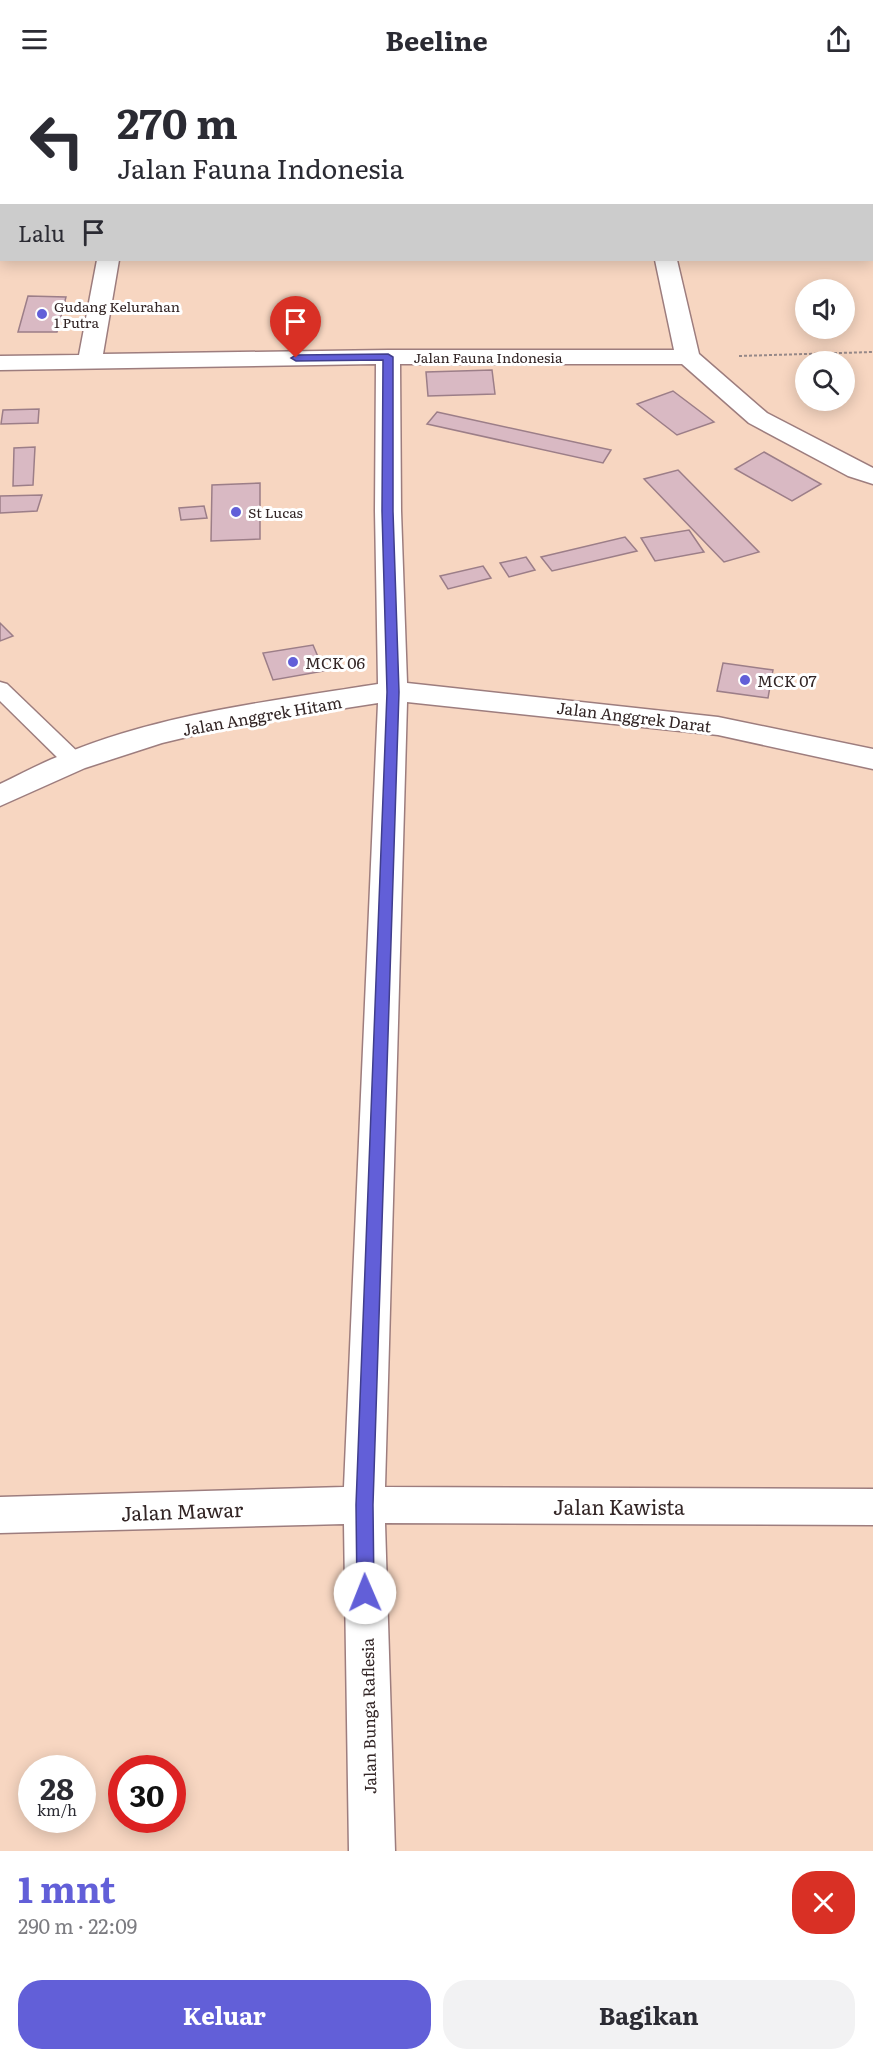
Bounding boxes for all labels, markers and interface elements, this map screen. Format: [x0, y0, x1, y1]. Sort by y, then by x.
text: Beeline [385, 19, 488, 59]
icon: menu [18, 23, 51, 56]
icon: share [822, 23, 855, 56]
text: 270 m [117, 90, 238, 152]
icon: left [18, 102, 96, 180]
text: Jalan Fauna Indonesia [117, 147, 404, 187]
text: Lalu [18, 216, 65, 249]
icon: arrive [77, 216, 110, 249]
map controls [795, 279, 855, 411]
button: sound [795, 279, 855, 339]
place label: Gudang Kelurahan 1 Putra [54, 296, 180, 332]
pin [270, 296, 321, 358]
icon: arrive [279, 305, 312, 338]
marker: Gudang Kelurahan 1 Putra [35, 307, 49, 321]
street label: Jalan Fauna Indonesia [414, 347, 563, 367]
button: search [795, 351, 855, 411]
place label: St Lucas [248, 502, 303, 522]
marker: St Lucas [229, 505, 243, 519]
place label: MCK 06 [305, 650, 366, 674]
marker: MCK 06 [286, 655, 300, 669]
place label: MCK 07 [757, 668, 817, 692]
marker: MCK 07 [738, 673, 752, 687]
street label: Jalan Anggrek Hitam [180, 689, 344, 741]
street label: Jalan Anggrek Darat [555, 695, 713, 737]
street label: Jalan Kawista [553, 1491, 685, 1521]
street label: Jalan Mawar [120, 1493, 244, 1527]
position arrow [333, 1561, 397, 1625]
street label: Jalan Bunga Raflesia [355, 1637, 381, 1794]
speed limit sign: 30 [108, 1755, 186, 1833]
text: 28 [40, 1765, 74, 1809]
text: km/h [37, 1798, 77, 1821]
text: 1 mnt [18, 1861, 116, 1914]
button: close [792, 1871, 855, 1934]
text: 290 m · 22:09 [18, 1910, 137, 1940]
button: Keluar [18, 1980, 431, 2049]
button: Bagikan [443, 1980, 855, 2049]

